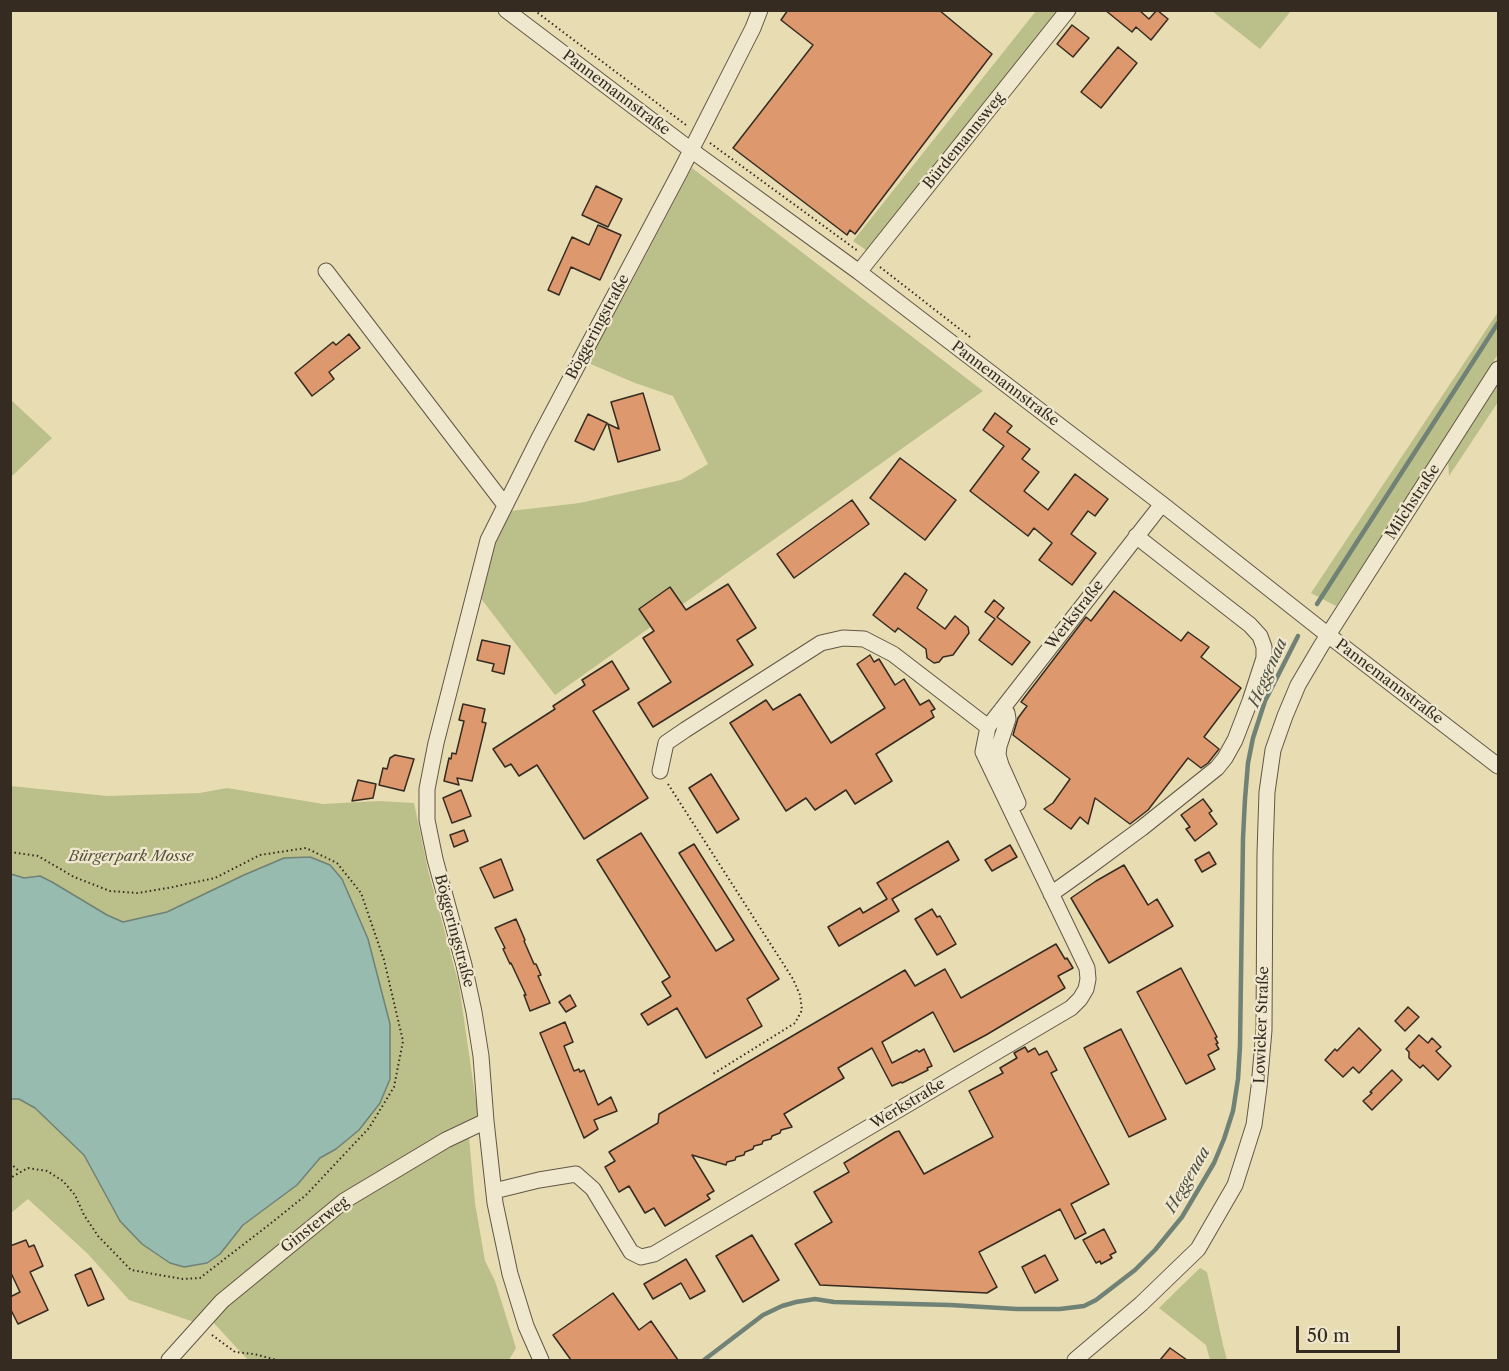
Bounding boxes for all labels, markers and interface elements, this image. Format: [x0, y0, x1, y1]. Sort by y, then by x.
street label: Pannemannstraße [559, 47, 673, 139]
street label: Bürdemannsweg [920, 89, 1008, 193]
street label: Böggeringstraße [563, 271, 633, 383]
street label: Pannemannstraße [948, 338, 1062, 430]
street label: Milchstraße [1382, 461, 1444, 543]
street label: Werkstraße [1042, 577, 1108, 653]
water label: Heggenaa [1244, 636, 1292, 710]
street label: Pannemannstraße [1332, 636, 1446, 728]
park label: Bürgerpark Mosse [69, 848, 193, 866]
street label: Böggeringstraße [430, 872, 478, 990]
street label: Lowicker Straße [1251, 966, 1273, 1084]
street label: Werkstraße [868, 1075, 948, 1133]
water label: Heggenaa [1161, 1144, 1215, 1216]
street label: Ginsterweg [278, 1193, 352, 1257]
scale bar [1299, 1314, 1402, 1352]
text: 50 m [1307, 1325, 1350, 1347]

